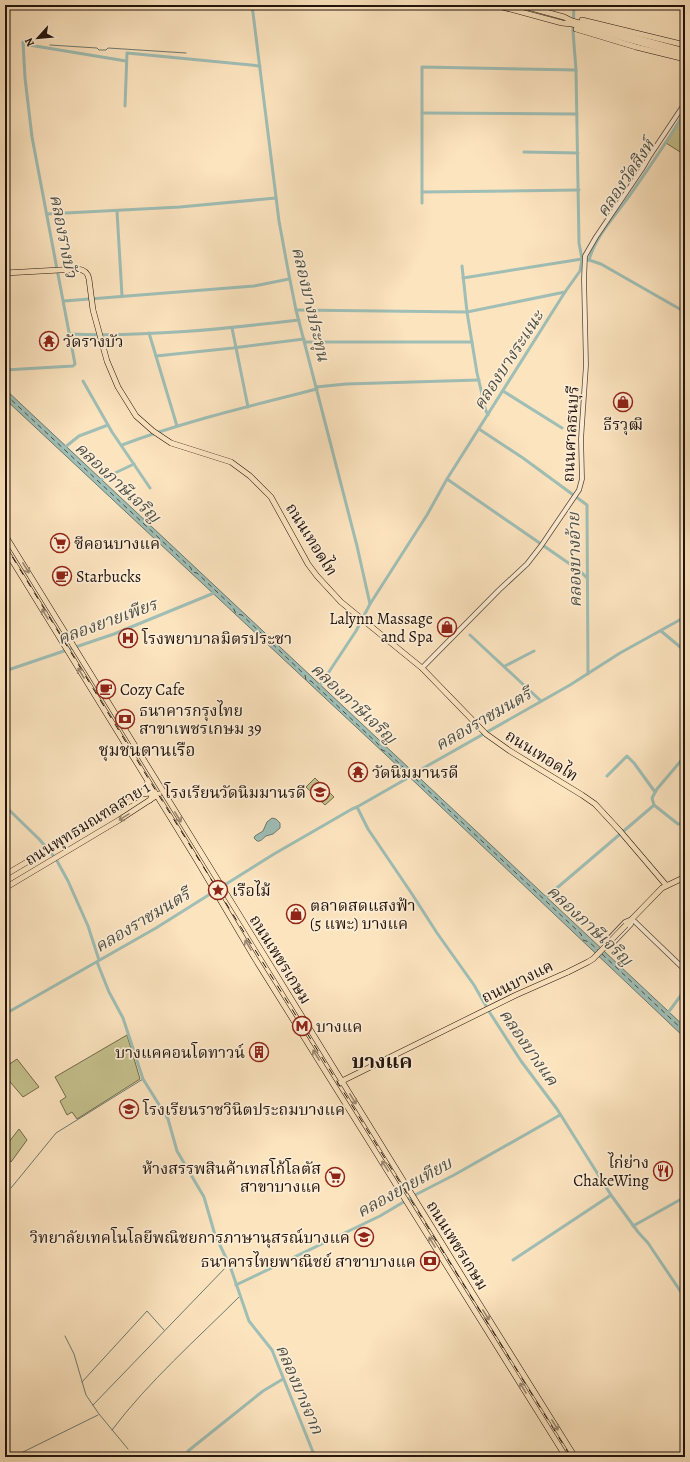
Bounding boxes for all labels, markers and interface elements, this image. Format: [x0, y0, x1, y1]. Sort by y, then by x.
north arrow [18, 18, 58, 58]
text: N [21, 35, 38, 49]
water label: คลองวัดสิงห์ [591, 133, 661, 221]
water label: คลองรางบัว [44, 193, 83, 281]
water label: คลองบางประทุน [286, 245, 335, 364]
water label: คลองบางระแนะ [468, 305, 550, 414]
temple icon: วัดรางบัว [38, 330, 60, 352]
place label: วัดรางบัว [63, 331, 124, 353]
street label: ถนนศาลธนบุรี [557, 385, 585, 483]
shop icon: ธีรวุฒิ [612, 391, 634, 413]
place label: ธีรวุฒิ [603, 414, 643, 436]
water label: คลองภาษีเจริญ [70, 437, 166, 529]
street label: ถนนเทอดไท [280, 499, 342, 580]
water label: คลองบางอ้าย [562, 511, 587, 608]
supermarket icon: ซีคอนบางแค [49, 532, 71, 554]
place label: ซีคอนบางแค [74, 533, 160, 555]
one-way arrow [22, 562, 30, 574]
cafe icon: Starbucks [51, 565, 73, 587]
place label: Starbucks [76, 566, 141, 588]
water label: คลองยายเพียร [54, 592, 162, 650]
one-way arrow [40, 608, 48, 620]
place label: Lalynn Massage and Spa [329, 608, 434, 648]
shop icon: Lalynn Massage and Spa [436, 616, 458, 638]
hospital icon: โรงพยาบาลมิตรประชา [117, 627, 139, 649]
place label: โรงพยาบาลมิตรประชา [141, 628, 292, 650]
water label: คลองภาษีเจริญ [306, 658, 402, 750]
one-way arrow [77, 668, 85, 679]
cafe icon: Cozy Cafe [95, 678, 117, 700]
place label: Cozy Cafe [120, 679, 185, 701]
water label: คลองราชมนตรี [431, 681, 538, 756]
place label: ธนาคารกรุงไทย สาขาเพชรเกษม 39 [139, 700, 262, 740]
bank icon: ธนาคารกรุงไทย สาขาเพชรเกษม 39 [114, 708, 136, 730]
street label: ถนนเทอดไท [501, 725, 582, 787]
district label: ชุมชนตานเรือ [99, 739, 195, 762]
temple icon: วัดนิมมานรดี [347, 761, 369, 783]
place label: วัดนิมมานรดี [372, 762, 459, 784]
street label: ถนนพุทธมณฑลสาย 1 [21, 776, 155, 871]
school or university icon: โรงเรียนวัดนิมมานรดี [309, 781, 331, 803]
place label: โรงเรียนวัดนิมมานรดี [164, 782, 306, 804]
one-way arrow [175, 811, 183, 823]
one-way arrow [119, 813, 130, 821]
place icon: เรือไม้ [207, 879, 229, 901]
place label: เรือไม้ [232, 880, 271, 902]
water label: คลองภาษีเจริญ [542, 880, 638, 972]
water label: คลองราชมนตรี [90, 881, 197, 958]
place label: ตลาดสดแสงฟ้า (5 แพะ) บางแค [310, 895, 416, 935]
shop icon: ตลาดสดแสงฟ้า (5 แพะ) บางแค [285, 903, 307, 925]
street label: ถนนเพชรเกษม [244, 911, 316, 1009]
one-way arrow [243, 939, 251, 951]
street label: ถนนบางแค [478, 955, 557, 1009]
water label: คลองบางแค [494, 1004, 564, 1091]
metro station icon: บางแค [291, 1015, 313, 1037]
place label: บางแค [316, 1016, 362, 1038]
building icon: บางแคคอนโดทาวน์ [248, 1041, 270, 1063]
place label: บางแคคอนโดทาวน์ [115, 1042, 245, 1064]
district label: บางแค [352, 1048, 412, 1075]
one-way arrow [312, 1049, 320, 1061]
one-way arrow [349, 1093, 357, 1105]
school or university icon: โรงเรียนราชวินิตประถมบางแค [118, 1098, 140, 1120]
place label: โรงเรียนราชวินิตประถมบางแค [142, 1099, 345, 1121]
water label: คลองยายเทียบ [352, 1151, 457, 1223]
place label: ไก่ย่าง ChakeWing [573, 1152, 649, 1192]
place label: ห้างสรรพสินค้าเทสโก้โลตัส สาขาบางแค [142, 1158, 321, 1198]
restaurant icon: ไก่ย่าง ChakeWing [652, 1160, 674, 1182]
one-way arrow [381, 1161, 389, 1172]
supermarket icon: ห้างสรรพสินค้าเทสโก้โลตัส สาขาบางแค [324, 1166, 346, 1188]
street label: ถนนเพชรเกษม [421, 1197, 493, 1295]
school or university icon: วิทยาลัยเทคโนโลยีพณิชยการภาษานุสรณ์บางแค [353, 1226, 375, 1248]
place label: วิทยาลัยเทคโนโลยีพณิชยการภาษานุสรณ์บางแค [30, 1227, 350, 1249]
one-way arrow [428, 1236, 436, 1248]
bank icon: ธนาคารไทยพาณิชย์ สาขาบางแค [419, 1250, 441, 1272]
place label: ธนาคารไทยพาณิชย์ สาขาบางแค [201, 1251, 416, 1273]
one-way arrow [483, 1309, 491, 1321]
water label: คลองบางจาก [270, 1341, 329, 1438]
one-way arrow [519, 1383, 527, 1394]
one-way arrow [552, 1419, 560, 1431]

